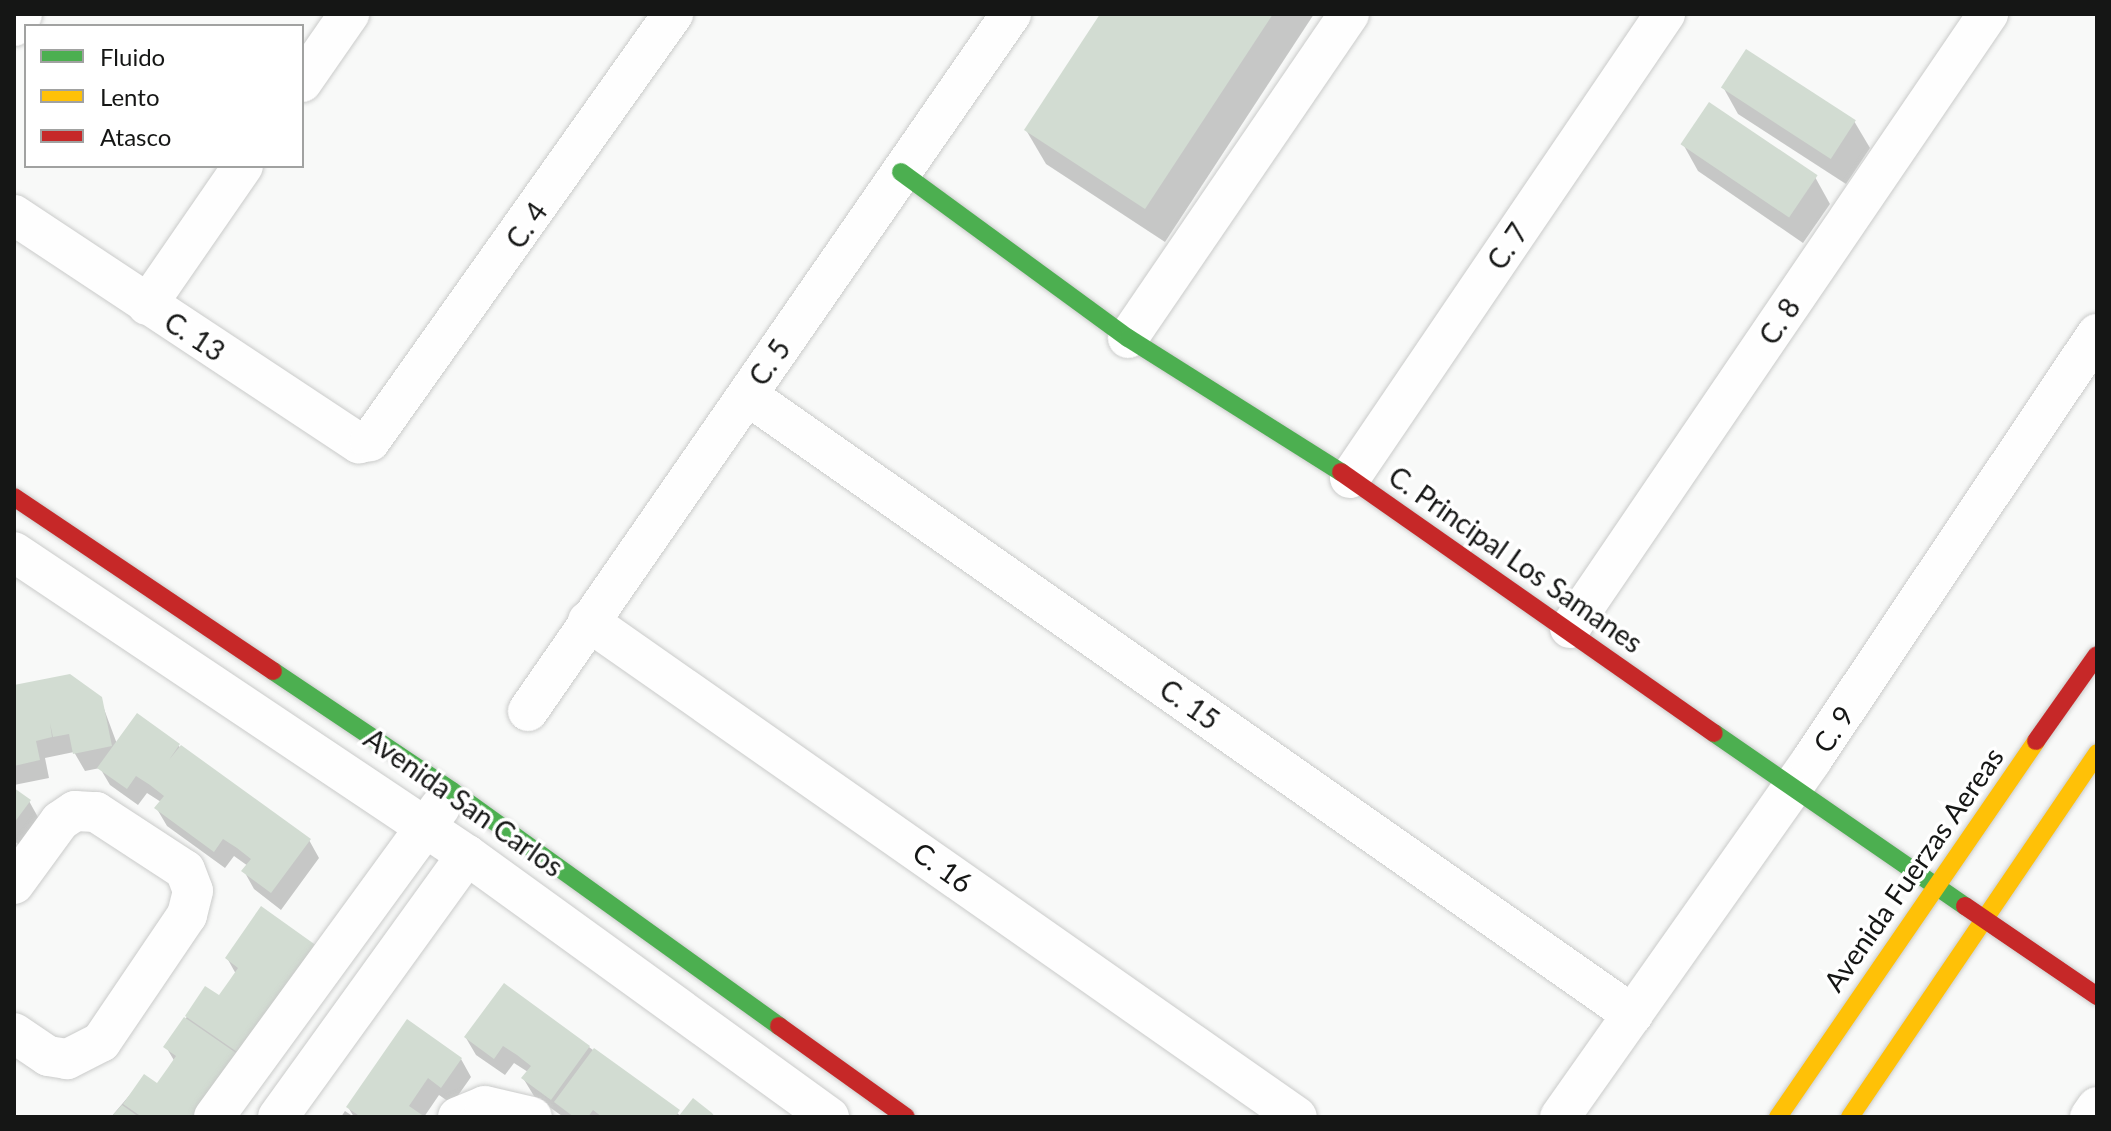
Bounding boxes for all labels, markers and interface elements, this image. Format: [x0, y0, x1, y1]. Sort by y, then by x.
legend [24, 24, 304, 168]
text: Fluido [100, 42, 165, 71]
text: Lento [100, 82, 160, 111]
text: Atasco [100, 122, 171, 151]
street label: C. 4 [498, 195, 554, 255]
street label: C. 7 [1479, 216, 1535, 276]
street label: C. 8 [1751, 291, 1807, 351]
street label: C. 13 [159, 304, 231, 368]
street label: C. 5 [741, 332, 797, 392]
street label: C. Principal Los Samanes [1383, 459, 1649, 659]
street label: C. 15 [1154, 672, 1226, 736]
street label: C. 9 [1805, 699, 1861, 759]
street label: Avenida San Carlos [358, 721, 570, 883]
street label: Avenida Fuerzas Aereas [1816, 740, 2010, 998]
street label: C. 16 [907, 835, 979, 899]

